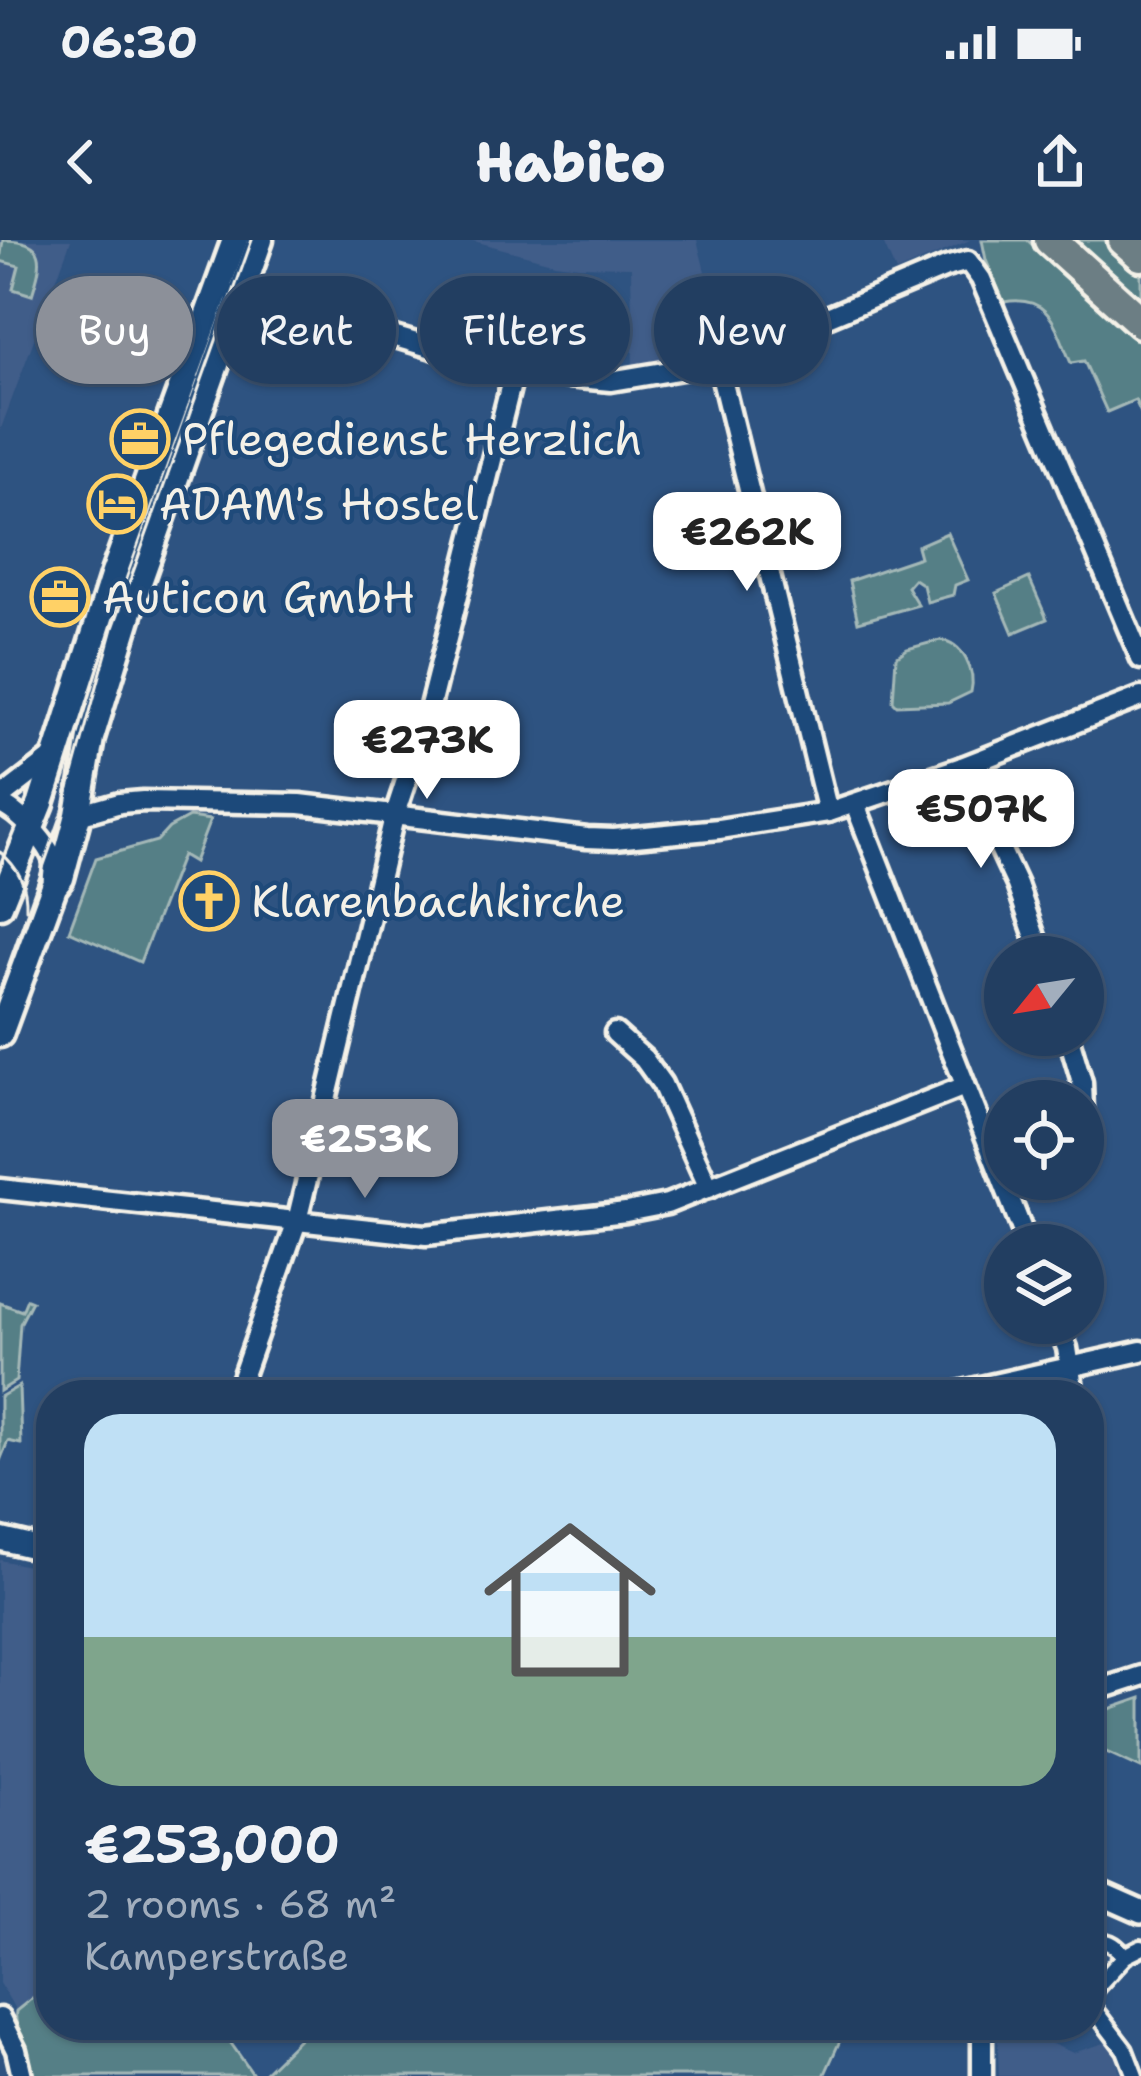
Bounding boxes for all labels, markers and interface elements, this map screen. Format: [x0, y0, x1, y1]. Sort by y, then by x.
text: 06:30 [60, 12, 198, 72]
text: Habito [475, 126, 666, 198]
icon: back [48, 129, 114, 195]
icon: share [1027, 129, 1093, 195]
chip: Buy [36, 276, 193, 384]
chip: Rent [217, 276, 396, 384]
chip: Filters [420, 276, 630, 384]
chip: New [654, 276, 829, 384]
office icon: Pflegedienst Herzlich [109, 408, 171, 470]
place label: Pflegedienst Herzlich [182, 409, 642, 469]
hotel icon: ADAM's Hostel [86, 473, 148, 535]
place label: ADAM's Hostel [159, 474, 479, 534]
pin: €262K [663, 492, 831, 594]
text: €262K [680, 505, 814, 557]
office icon: Auticon GmbH [29, 566, 91, 628]
place label: Auticon GmbH [102, 567, 415, 627]
pin: €273K [343, 700, 511, 802]
text: €273K [361, 713, 493, 765]
pin: €507K [897, 769, 1065, 871]
text: €507K [915, 782, 1047, 834]
church icon: Klarenbachkirche [178, 870, 240, 932]
place label: Klarenbachkirche [251, 871, 625, 931]
north arrow [984, 936, 1104, 1056]
map controls [984, 936, 1104, 1344]
button: locate [984, 1080, 1104, 1200]
pin: €253K [281, 1099, 449, 1201]
text: €253K [299, 1112, 431, 1164]
button: layers [984, 1224, 1104, 1344]
icon: home [462, 1492, 678, 1708]
text: €253,000 [84, 1810, 340, 1878]
text: 2 rooms · 68 m² [84, 1878, 396, 1930]
text: Kamperstraße [84, 1930, 349, 1982]

